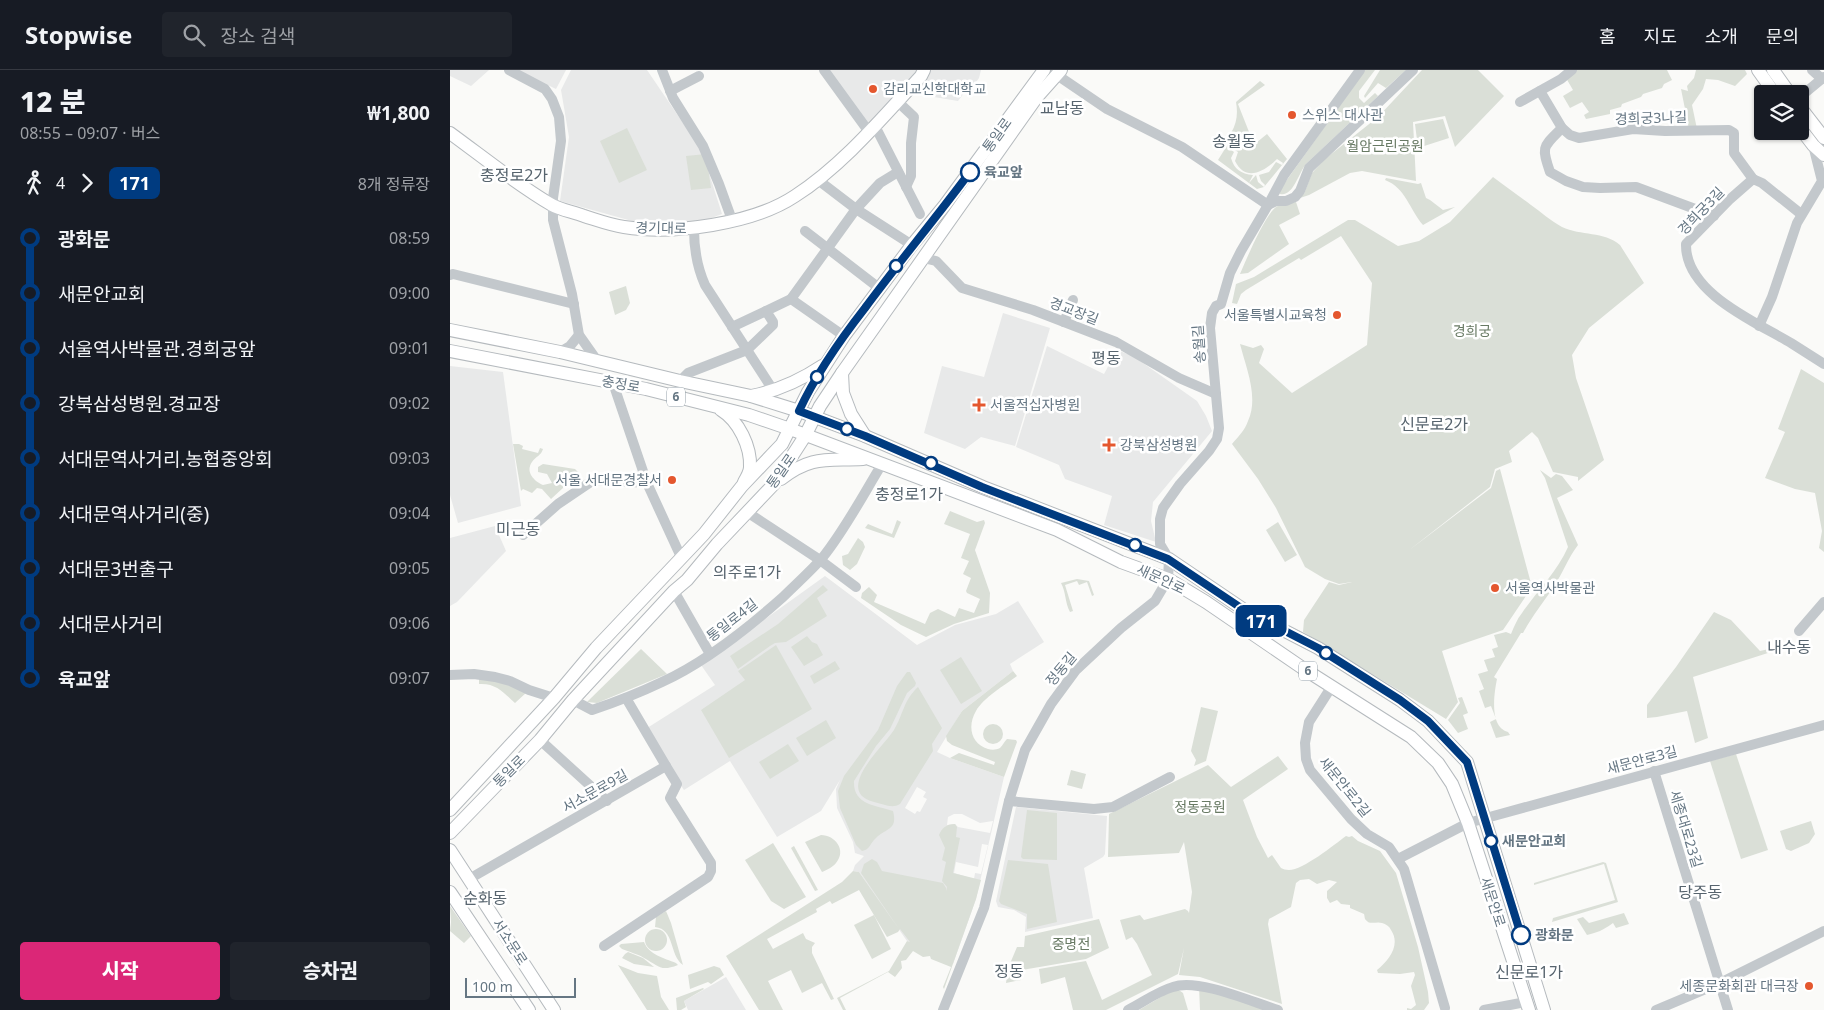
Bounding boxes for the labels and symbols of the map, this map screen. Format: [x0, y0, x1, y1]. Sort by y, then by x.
place label: 감리교신학대학교 [883, 79, 986, 98]
marker: 감리교신학대학교 [867, 83, 879, 95]
district label: 교남동 [1040, 97, 1084, 119]
place label: 스위스 대사관 [1302, 105, 1383, 124]
street label: 경희궁3나길 [1614, 107, 1688, 128]
marker: 스위스 대사관 [1286, 109, 1298, 121]
street label: 통일로 [978, 113, 1016, 156]
district label: 송월동 [1212, 130, 1256, 152]
park label: 월암근린공원 [1346, 136, 1424, 155]
marker: 육교앞 [960, 162, 980, 182]
place label: 육교앞 [984, 162, 1023, 181]
district label: 충정로2가 [480, 164, 548, 186]
street label: 경희궁3길 [1673, 183, 1728, 239]
street label: 경기대로 [635, 218, 687, 237]
unlabelled marker [889, 259, 903, 273]
street label: 경교장길 [1047, 292, 1102, 329]
place label: 서울특별시교육청 [1224, 305, 1327, 324]
marker: 서울특별시교육청 [1331, 309, 1343, 321]
park label: 경희궁 [1453, 321, 1491, 340]
street label: 송월길 [1188, 324, 1209, 364]
district label: 평동 [1091, 347, 1121, 369]
unlabelled marker [810, 370, 824, 384]
street label: 충정로 [600, 371, 642, 396]
road number: 6 [667, 388, 685, 407]
place label: 서울적십자병원 [990, 395, 1080, 414]
marker: 서울적십자병원 [972, 398, 986, 412]
district label: 신문로2가 [1400, 413, 1468, 435]
unlabelled marker [840, 422, 854, 436]
place label: 강북삼성병원 [1120, 435, 1197, 454]
marker: 강북삼성병원 [1102, 438, 1116, 452]
street label: 통일로 [762, 449, 800, 492]
unlabelled marker [924, 456, 938, 470]
place label: 서울 서대문경찰서 [555, 470, 662, 489]
marker: 서울 서대문경찰서 [666, 474, 678, 486]
district label: 충정로1가 [875, 483, 943, 505]
district label: 미근동 [496, 518, 540, 540]
unlabelled marker [1128, 538, 1142, 552]
street label: 새문안로 [1134, 559, 1189, 598]
district label: 의주로1가 [713, 561, 781, 583]
place label: 서울역사박물관 [1505, 578, 1595, 597]
marker: 서울역사박물관 [1489, 582, 1501, 594]
street label: 통일로4길 [702, 594, 761, 645]
line badge: 171 [1232, 605, 1290, 637]
district label: 내수동 [1767, 636, 1811, 658]
unlabelled marker [1319, 646, 1333, 660]
street label: 정동길 [1041, 648, 1080, 690]
road number: 6 [1299, 662, 1317, 680]
street label: 새문안로3길 [1604, 741, 1679, 778]
street label: 통일로 [488, 750, 529, 791]
street label: 새문안로2길 [1315, 753, 1376, 821]
street label: 서소문로9길 [558, 765, 631, 816]
street label: 세종대로23길 [1666, 788, 1707, 870]
park label: 정동공원 [1174, 797, 1226, 816]
place label: 새문안교회 [1502, 831, 1566, 850]
marker: 새문안교회 [1484, 834, 1498, 848]
street label: 새문안로 [1476, 874, 1511, 929]
district label: 당주동 [1678, 881, 1722, 903]
district label: 순화동 [463, 887, 507, 909]
street label: 서소문로 [488, 915, 532, 969]
marker: 광화문 [1511, 925, 1531, 945]
place label: 광화문 [1535, 925, 1574, 944]
park label: 중명전 [1052, 934, 1090, 953]
district label: 정동 [994, 960, 1024, 982]
district label: 신문로1가 [1495, 961, 1563, 983]
scale bar [465, 975, 576, 998]
place label: 세종문화회관 대극장 [1679, 976, 1799, 995]
marker: 세종문화회관 대극장 [1803, 980, 1815, 992]

